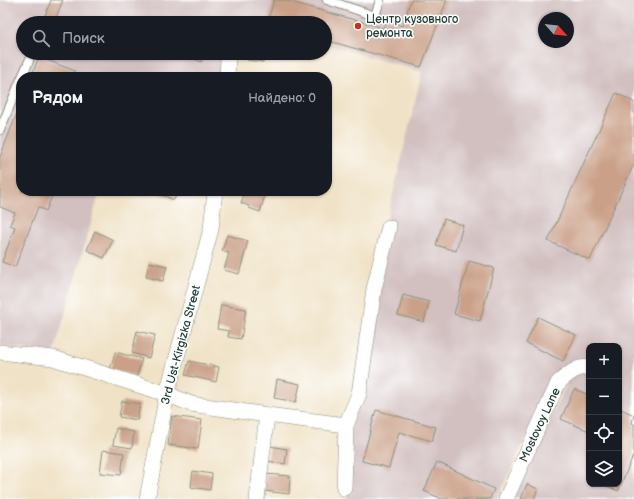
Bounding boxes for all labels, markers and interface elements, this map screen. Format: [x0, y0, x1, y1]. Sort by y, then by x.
place label: Центр кузовного ремонта [366, 12, 458, 41]
north arrow [538, 12, 574, 48]
search box [16, 16, 332, 60]
marker: Центр кузовного ремонта [353, 21, 363, 31]
icon: search [30, 27, 52, 49]
text: Поиск [62, 29, 105, 48]
text: Рядом [32, 88, 83, 108]
text: Найдено: 0 [248, 90, 316, 106]
street label: 3rd Ust-Kirgizka Street [158, 283, 204, 406]
map controls [586, 343, 622, 487]
button: + [586, 343, 622, 379]
button: − [586, 379, 622, 415]
street label: Mostovoy Lane [516, 385, 564, 465]
button: locate [586, 415, 622, 451]
button: layers [586, 451, 622, 487]

